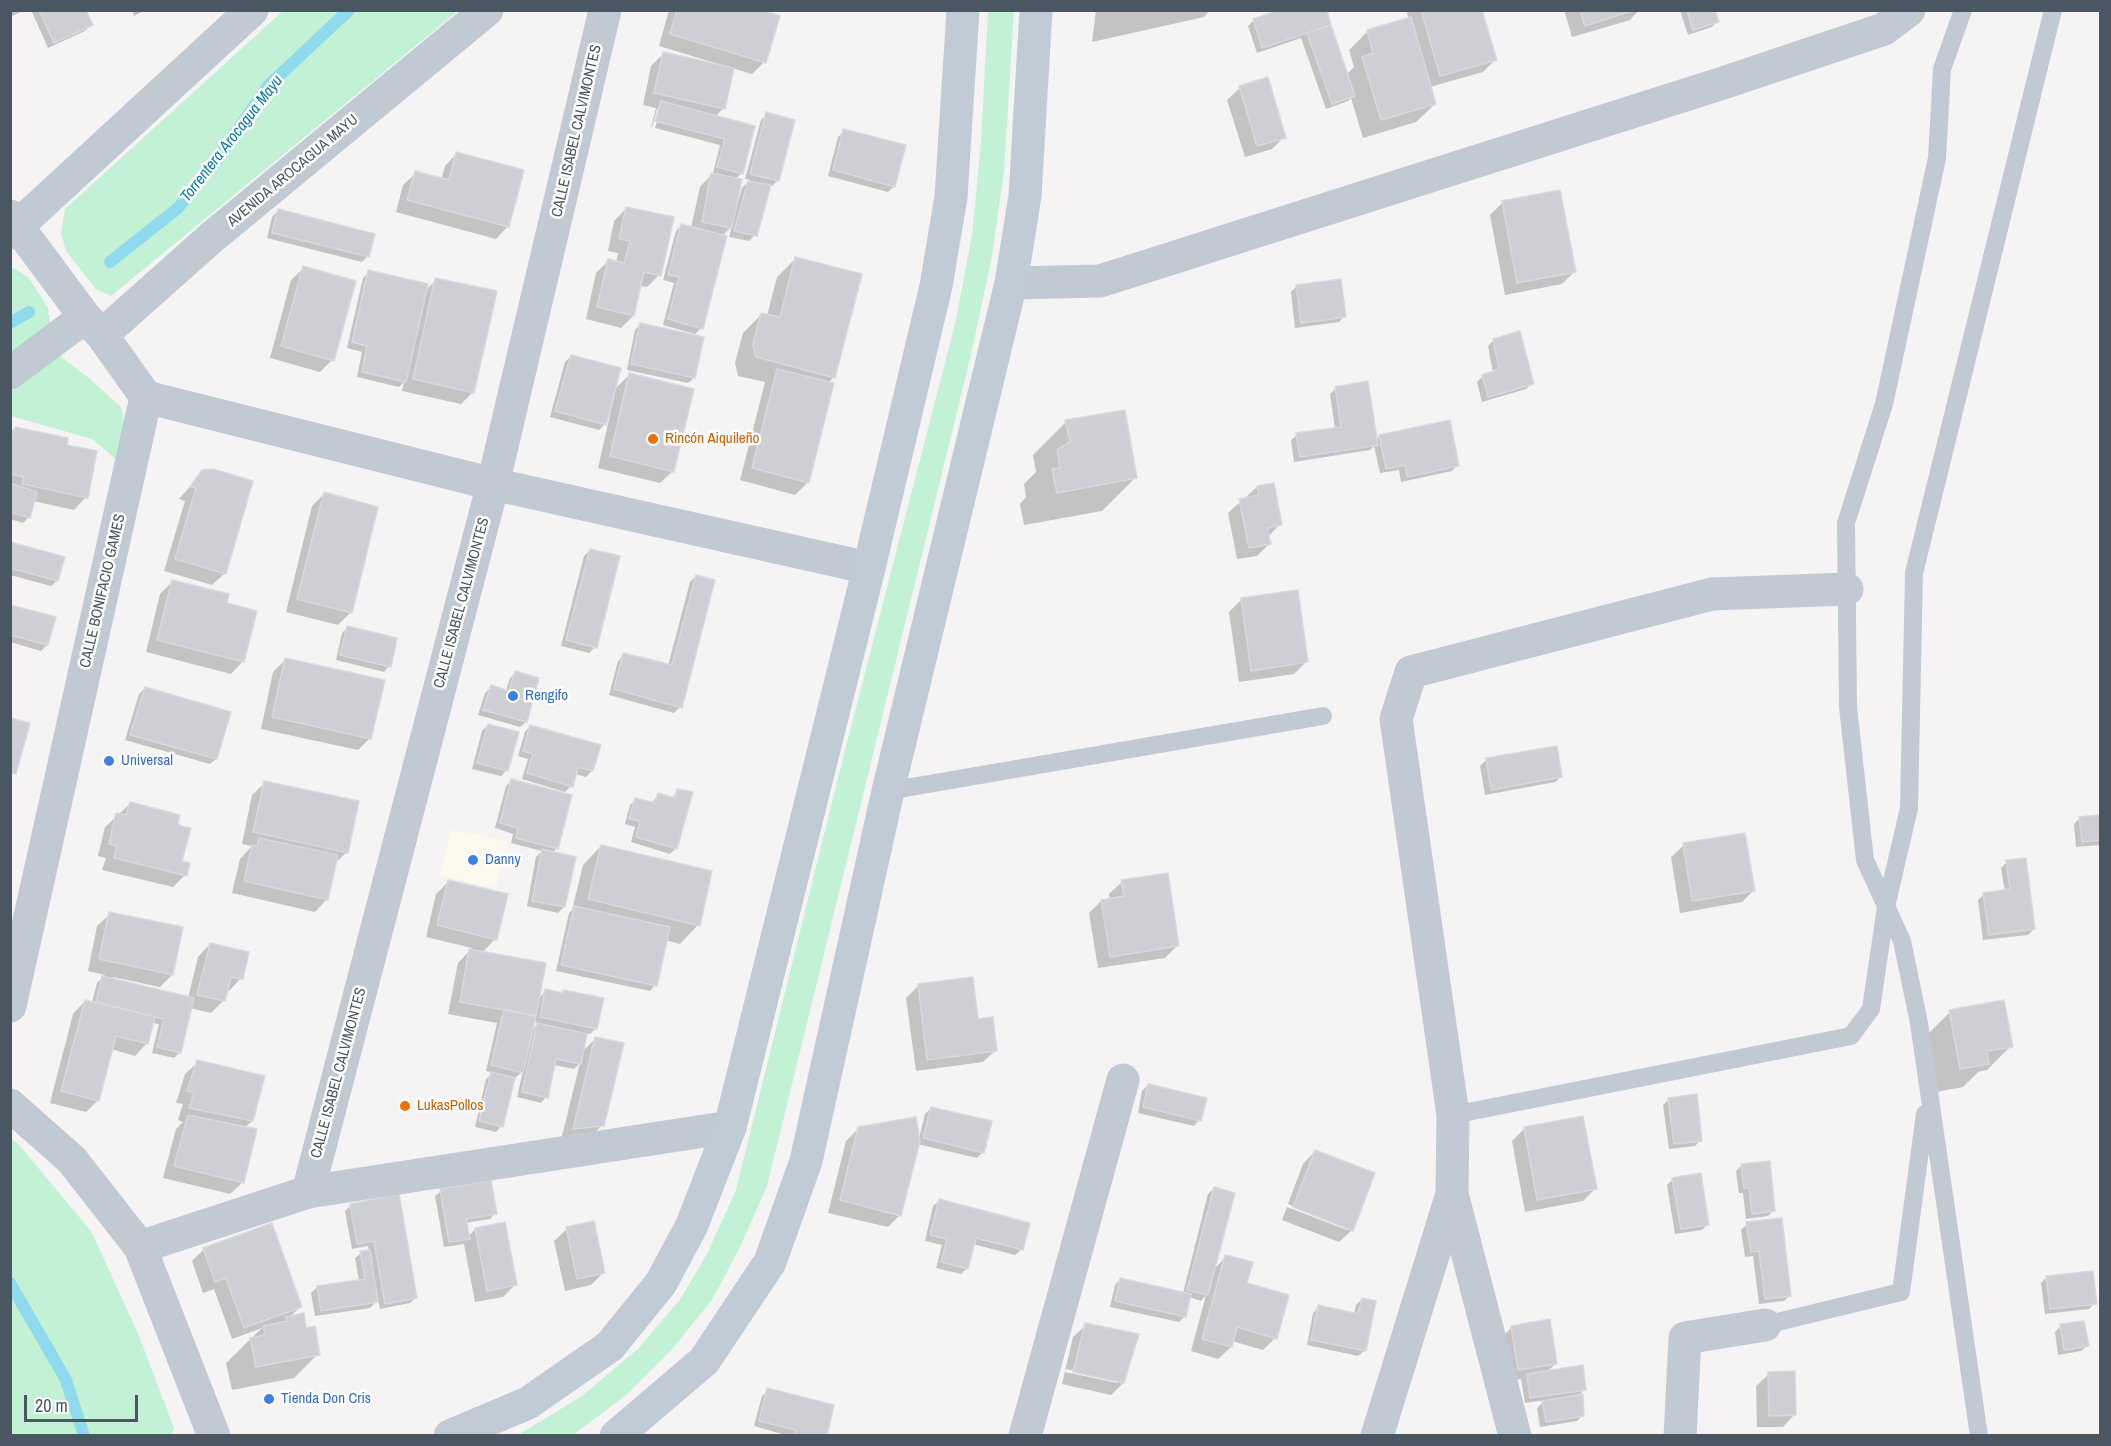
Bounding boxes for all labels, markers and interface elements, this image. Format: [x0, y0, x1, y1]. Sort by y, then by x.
street label: CALLE ISABEL CALVIMONTES [548, 43, 606, 219]
water label: Torrentera Arocagua Mayu [177, 72, 287, 206]
street label: AVENIDA AROCAGUA MAYU [224, 111, 362, 231]
place label: Rincón Aiquileño [665, 430, 759, 448]
marker: Rincón Aiquileño [646, 432, 660, 446]
street label: CALLE BONIFACIO GAMES [77, 512, 129, 670]
street label: CALLE ISABEL CALVIMONTES [431, 516, 493, 690]
place label: Rengifo [525, 687, 568, 705]
marker: Rengifo [506, 689, 520, 703]
place label: Universal [121, 752, 173, 770]
marker: Universal [102, 754, 116, 768]
place label: Danny [485, 851, 521, 869]
marker: Danny [466, 853, 480, 867]
street label: CALLE ISABEL CALVIMONTES [308, 986, 370, 1160]
place label: LukasPollos [417, 1097, 483, 1115]
marker: LukasPollos [398, 1099, 412, 1113]
scale bar [27, 1383, 141, 1421]
place label: Tienda Don Cris [281, 1390, 371, 1408]
marker: Tienda Don Cris [262, 1392, 276, 1406]
text: 20 m [35, 1393, 68, 1418]

